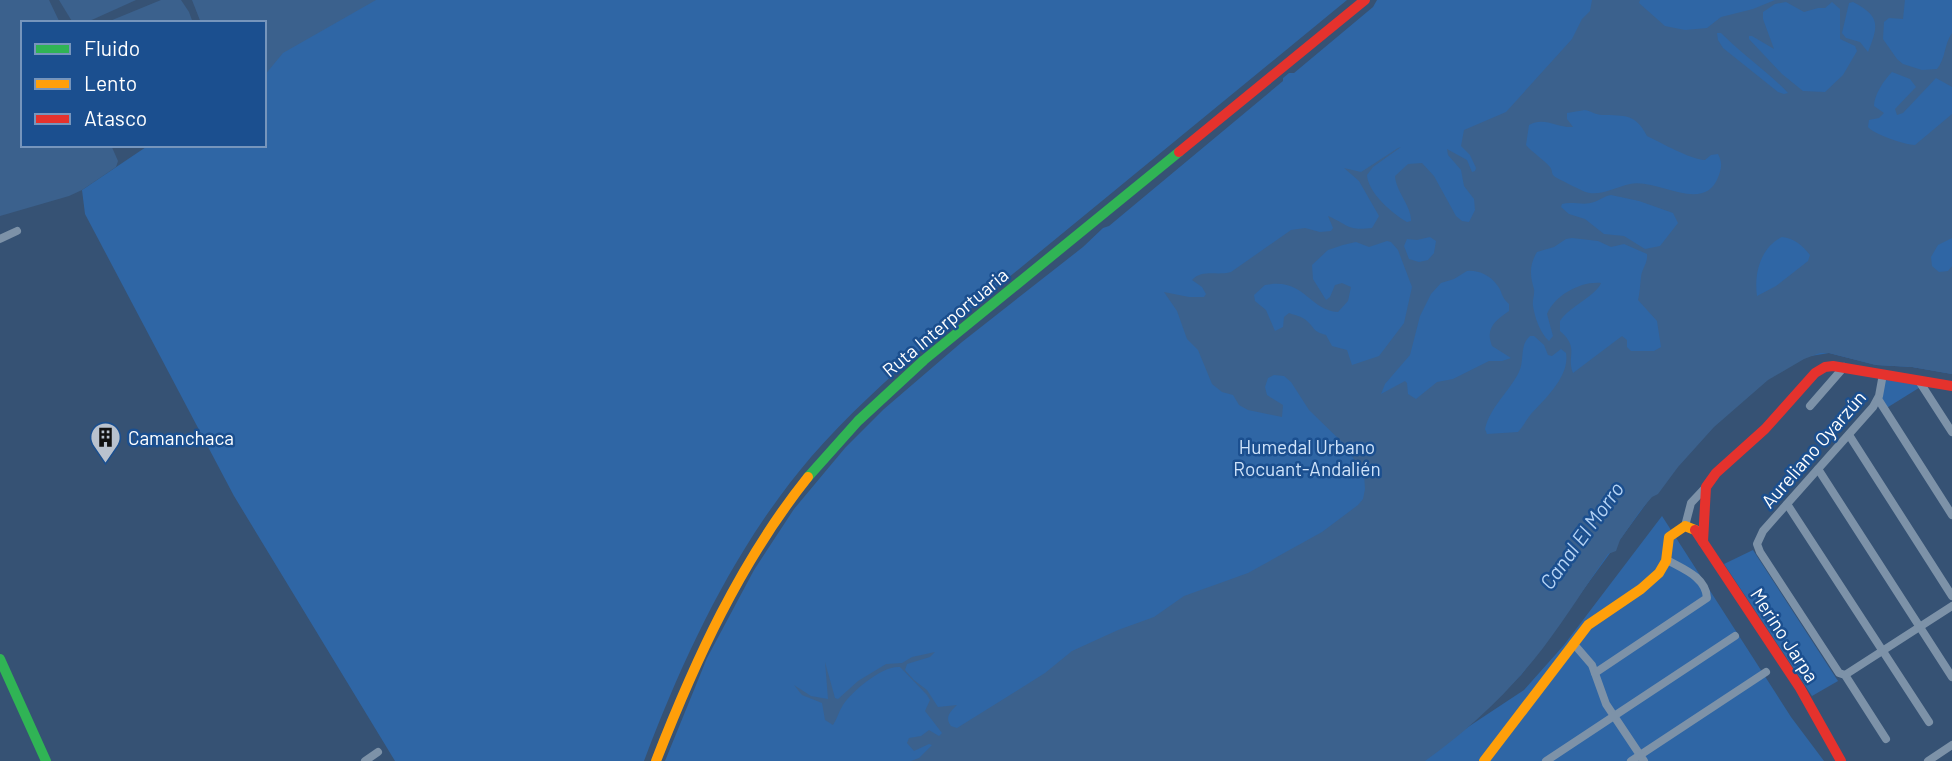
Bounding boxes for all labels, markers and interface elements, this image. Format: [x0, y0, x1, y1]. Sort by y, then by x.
legend [21, 21, 266, 147]
text: Fluido [84, 35, 140, 60]
text: Lento [84, 70, 137, 95]
text: Atasco [84, 105, 147, 130]
street label: Ruta Interportuaria [877, 263, 1013, 381]
street label: Aureliano Oyarzún [1756, 386, 1870, 512]
building icon: Camanchaca [88, 420, 122, 464]
place label: Camanchaca [128, 426, 234, 449]
park label: Humedal Urbano Rocuant-Andalién [1233, 435, 1381, 480]
water label: Canal El Morro [1534, 476, 1628, 594]
street label: Merino Jarpa [1746, 584, 1824, 686]

